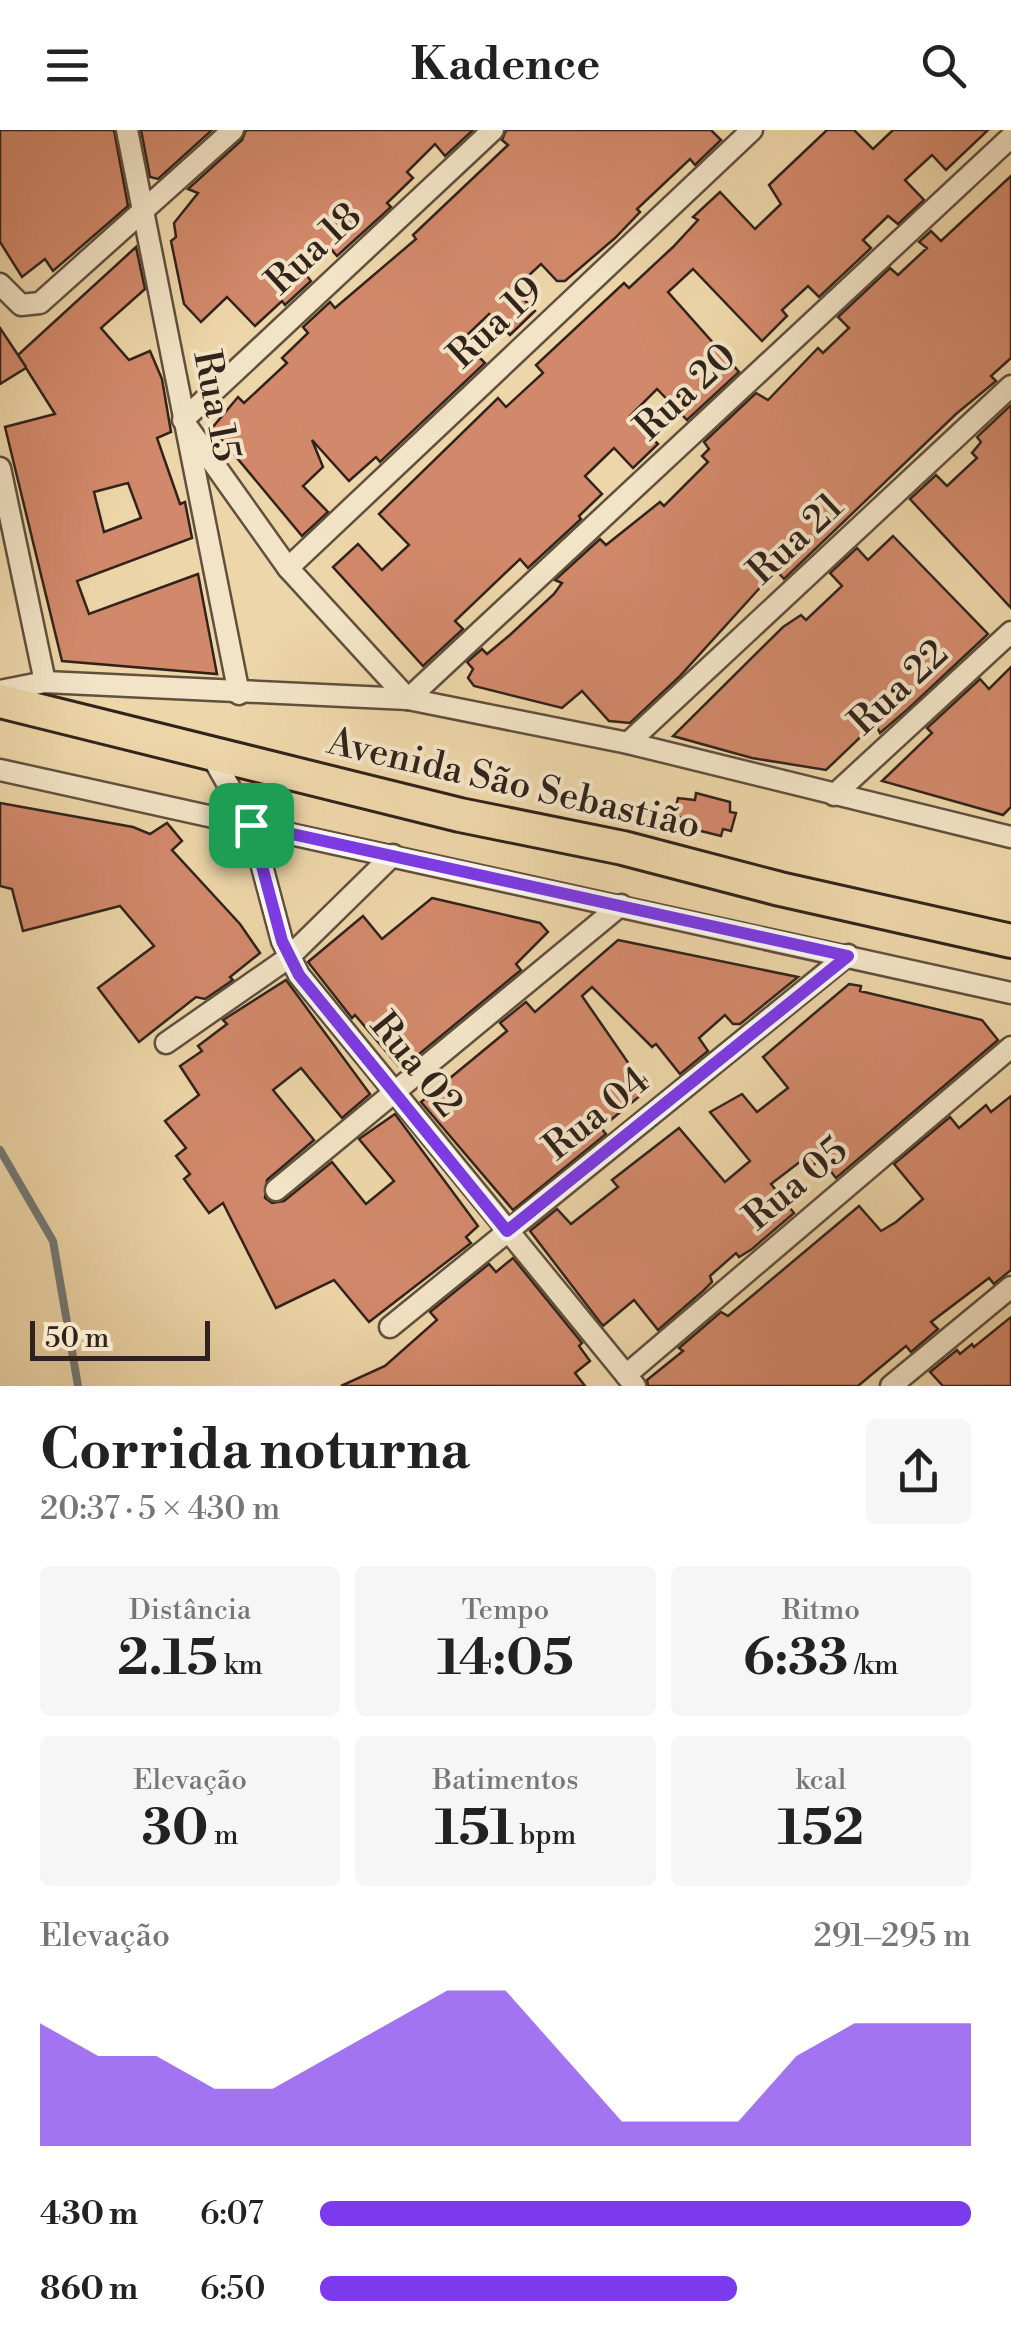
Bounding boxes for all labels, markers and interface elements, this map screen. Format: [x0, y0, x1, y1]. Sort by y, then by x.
text: Kadence [411, 37, 600, 94]
icon: menu [40, 38, 95, 93]
icon: search [916, 38, 971, 93]
street label: Rua 18 [256, 193, 372, 305]
street label: Rua 19 [439, 267, 553, 379]
street label: Rua 20 [625, 333, 747, 451]
street label: Rua 15 [182, 346, 250, 466]
street label: Rua 21 [738, 483, 854, 595]
street label: Rua 22 [840, 630, 958, 746]
street label: Avenida São Sebastião [322, 718, 705, 850]
pin [209, 783, 294, 868]
icon: arrive [224, 798, 279, 853]
street label: Rua 02 [360, 1003, 472, 1127]
street label: Rua 04 [535, 1057, 659, 1171]
street label: Rua 05 [735, 1127, 857, 1241]
scale bar [30, 1316, 210, 1360]
text: 50 m [45, 1321, 109, 1356]
text: Corrida noturna [40, 1417, 470, 1486]
button: share [866, 1419, 971, 1524]
text: 20:37 · 5 × 430 m [40, 1489, 280, 1529]
text: Distância [129, 1593, 251, 1628]
text: Tempo [462, 1593, 549, 1628]
text: Ritmo [782, 1593, 860, 1628]
text: 2.15 [118, 1628, 218, 1690]
text: 14:05 [437, 1628, 574, 1690]
text: 6:33 [743, 1628, 848, 1690]
text: km [218, 1648, 263, 1683]
text: /km [848, 1648, 899, 1683]
text: Elevação [133, 1763, 247, 1798]
text: Batimentos [433, 1763, 578, 1798]
text: kcal [795, 1763, 846, 1798]
text: 30 [142, 1798, 208, 1860]
text: 151 [435, 1798, 514, 1860]
text: 152 [778, 1798, 864, 1860]
text: m [208, 1818, 239, 1853]
text: bpm [514, 1818, 576, 1853]
text: Elevação [40, 1916, 170, 1956]
text: 291–295 m [813, 1916, 971, 1956]
text: 430 m [40, 2194, 138, 2234]
text: 6:07 [200, 2194, 264, 2234]
text: 860 m [40, 2269, 138, 2309]
text: 6:50 [200, 2269, 265, 2309]

